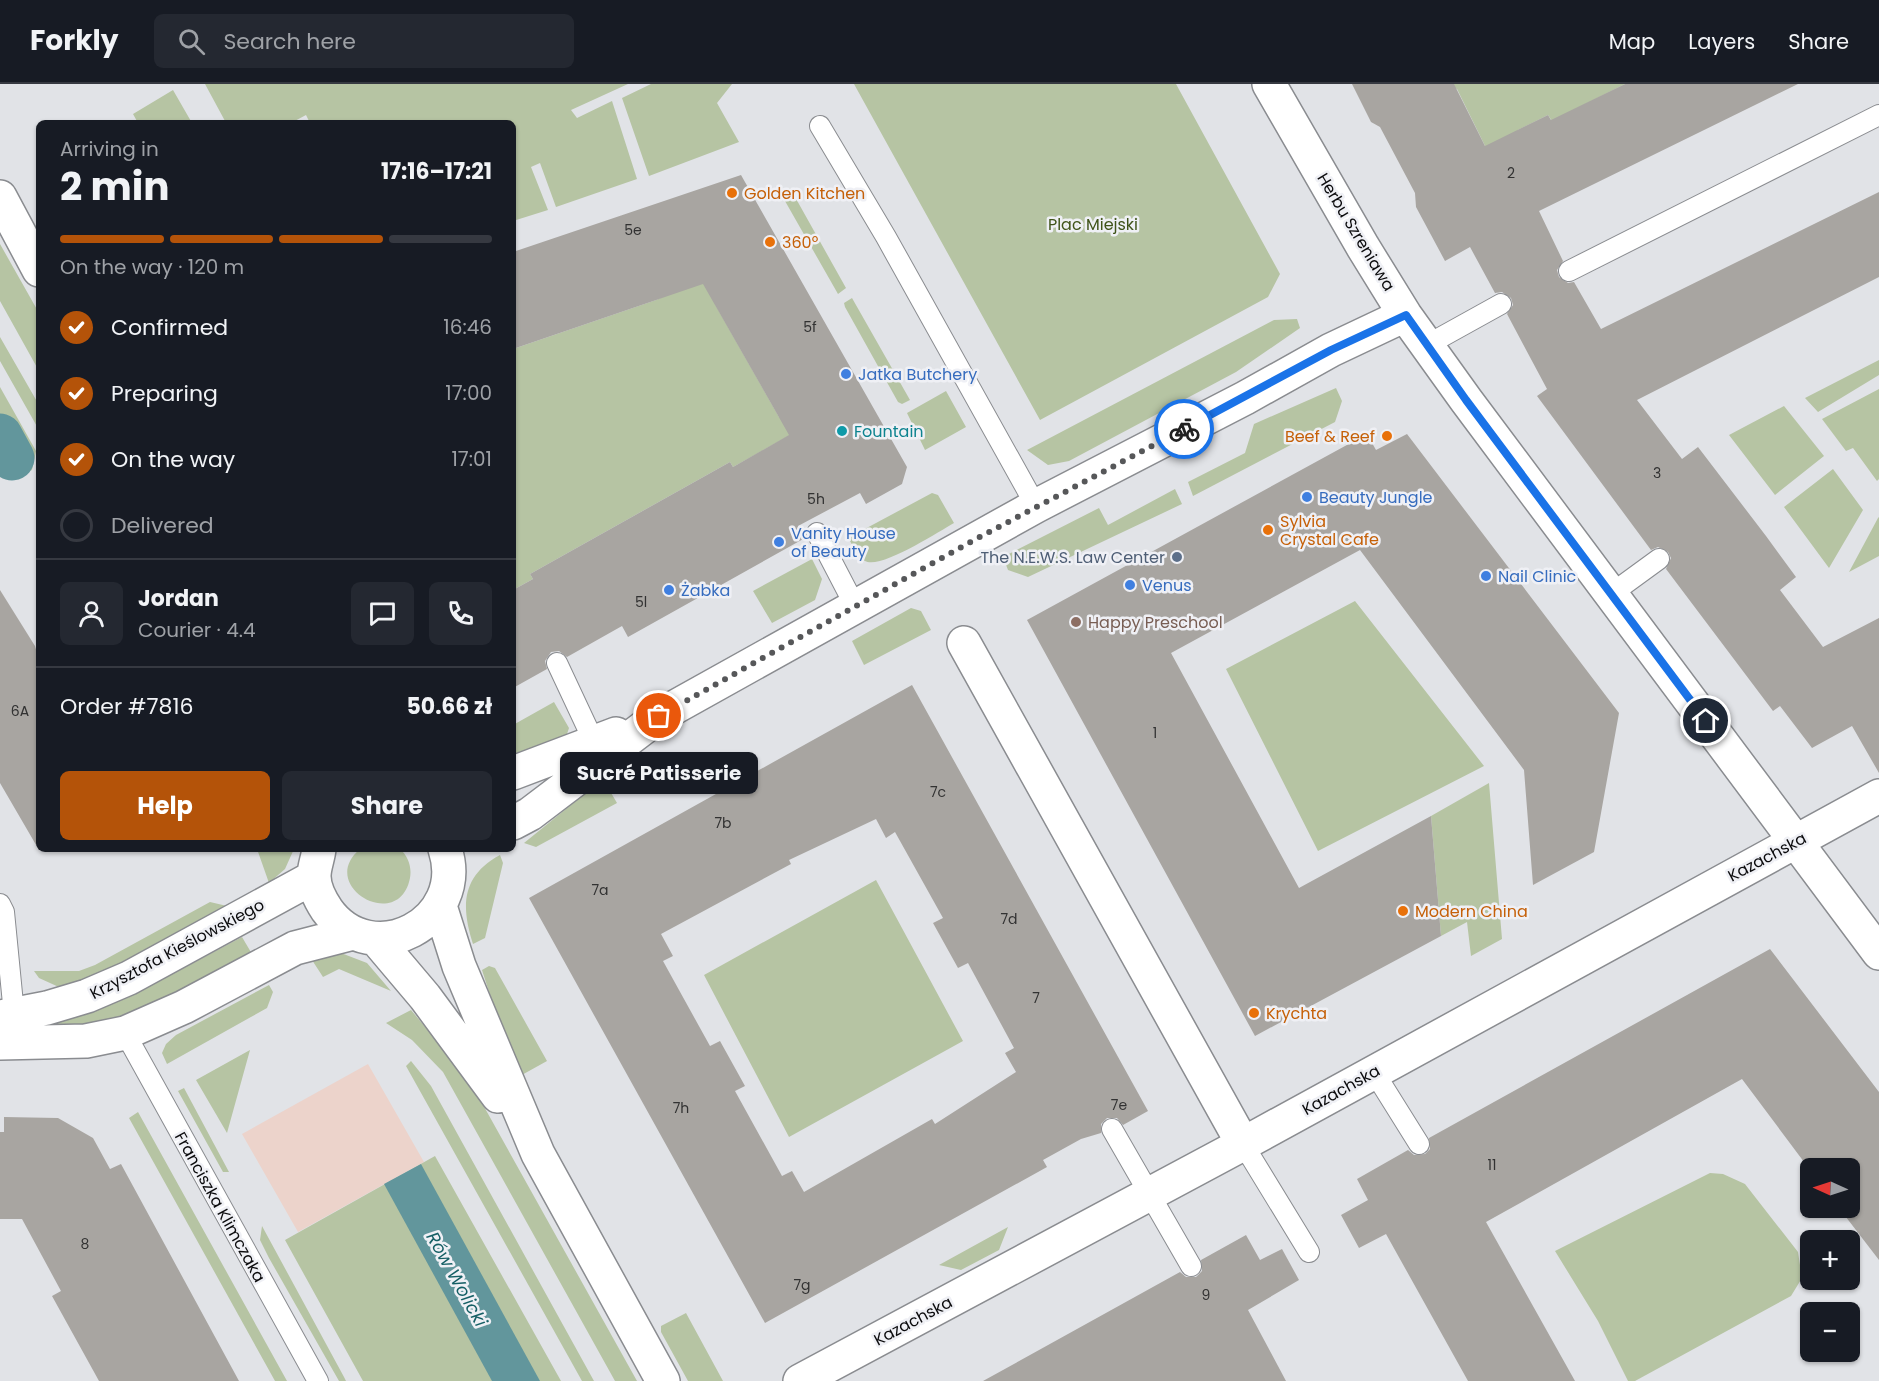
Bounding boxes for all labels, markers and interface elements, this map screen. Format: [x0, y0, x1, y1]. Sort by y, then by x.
search box [154, 14, 574, 68]
text: Forkly [30, 21, 118, 60]
icon: search [175, 25, 208, 58]
text: Search here [223, 26, 356, 57]
text: Map [1609, 27, 1655, 56]
text: Layers [1688, 27, 1755, 56]
text: Share [1788, 27, 1849, 56]
text: Arriving in [60, 135, 159, 163]
text: 17:16–17:21 [381, 156, 492, 187]
text: 2 min [60, 159, 170, 214]
house number: 2 [1507, 163, 1515, 183]
street label: Herbu Szreniawa [1312, 169, 1400, 295]
place label: Golden Kitchen [744, 182, 865, 205]
marker: Golden Kitchen [725, 186, 739, 200]
park label: Plac Miejski [1048, 213, 1138, 236]
house number: 5e [624, 220, 642, 240]
place label: 360° [782, 231, 819, 254]
marker: 360° [763, 235, 777, 249]
text: On the way · 120 m [60, 253, 244, 281]
icon: check [60, 311, 93, 344]
text: Confirmed [111, 312, 228, 343]
text: 16:46 [443, 313, 492, 341]
house number: 5f [803, 317, 817, 337]
place label: Jatka Butchery [858, 363, 977, 386]
marker: Jatka Butchery [839, 367, 853, 381]
icon: check [60, 377, 93, 410]
text: Preparing [111, 378, 218, 409]
text: 17:00 [445, 379, 492, 407]
courier [1154, 399, 1214, 459]
icon: bike [1168, 413, 1201, 446]
place label: Fountain [854, 420, 924, 443]
marker: Fountain [835, 424, 849, 438]
place label: Beef & Reef [1285, 425, 1375, 448]
marker: Beef & Reef [1380, 429, 1394, 443]
icon: check [60, 443, 93, 476]
text: On the way [111, 444, 235, 475]
text: 17:01 [451, 445, 492, 473]
house number: 3 [1653, 463, 1661, 483]
place label: Beauty Jungle [1319, 486, 1433, 509]
house number: 5h [807, 489, 825, 509]
marker: Beauty Jungle [1300, 490, 1314, 504]
text: Delivered [111, 510, 214, 541]
place label: Sylvia Crystal Cafe [1280, 510, 1379, 551]
place label: Vanity House of Beauty [791, 522, 896, 563]
marker: Sylvia Crystal Cafe [1261, 523, 1275, 537]
marker: Vanity House of Beauty [772, 535, 786, 549]
place label: The N.E.W.S. Law Center [980, 546, 1165, 569]
marker: The N.E.W.S. Law Center [1170, 550, 1184, 564]
place label: Nail Clinic [1498, 565, 1577, 588]
marker: Nail Clinic [1479, 569, 1493, 583]
place label: Venus [1142, 574, 1192, 597]
marker: Venus [1123, 578, 1137, 592]
place label: Żabka [681, 579, 730, 602]
button: person [60, 582, 123, 645]
button: chat [351, 582, 414, 645]
button: phone [429, 582, 492, 645]
text: Jordan [138, 583, 219, 614]
marker: Żabka [662, 583, 676, 597]
house number: 5l [635, 592, 647, 612]
place label: Happy Preschool [1088, 611, 1223, 634]
marker: Happy Preschool [1069, 615, 1083, 629]
text: Courier · 4.4 [138, 616, 256, 644]
pin [633, 690, 684, 741]
text: Order #7816 [60, 691, 193, 722]
text: 50.66 zł [406, 691, 492, 722]
pin [1680, 695, 1731, 746]
icon: bag [642, 699, 675, 732]
house number: 6A [11, 701, 29, 721]
icon: home [1689, 704, 1722, 737]
house number: 1 [1153, 723, 1157, 743]
callout: Sucré Patisserie [560, 752, 758, 794]
text: Sucré Patisserie [577, 759, 741, 787]
button: Help [60, 771, 270, 840]
button: Share [282, 771, 492, 840]
house number: 7c [930, 782, 946, 802]
house number: 7b [714, 813, 732, 833]
street label: Kazachska [1724, 827, 1810, 887]
house number: 7a [591, 880, 609, 900]
street label: Krzysztofa Kieślowskiego [86, 893, 268, 1005]
place label: Modern China [1415, 900, 1528, 923]
marker: Modern China [1396, 904, 1410, 918]
house number: 7d [1000, 909, 1018, 929]
house number: 7 [1032, 988, 1040, 1008]
place label: Krychta [1266, 1002, 1327, 1025]
marker: Krychta [1247, 1006, 1261, 1020]
street label: Kazachska [1298, 1059, 1384, 1121]
house number: 7e [1111, 1095, 1127, 1115]
house number: 7h [673, 1098, 689, 1118]
street label: Franciszka Klimczaka [169, 1128, 271, 1286]
house number: 11 [1488, 1155, 1496, 1175]
north arrow [1800, 1158, 1860, 1218]
map controls [1800, 1158, 1860, 1362]
water label: Rów Wolicki [421, 1227, 494, 1332]
button: + [1800, 1230, 1860, 1290]
house number: 8 [81, 1234, 90, 1254]
house number: 7g [793, 1275, 811, 1295]
house number: 9 [1202, 1285, 1210, 1305]
street label: Kazachska [870, 1291, 956, 1351]
button: − [1800, 1302, 1860, 1362]

